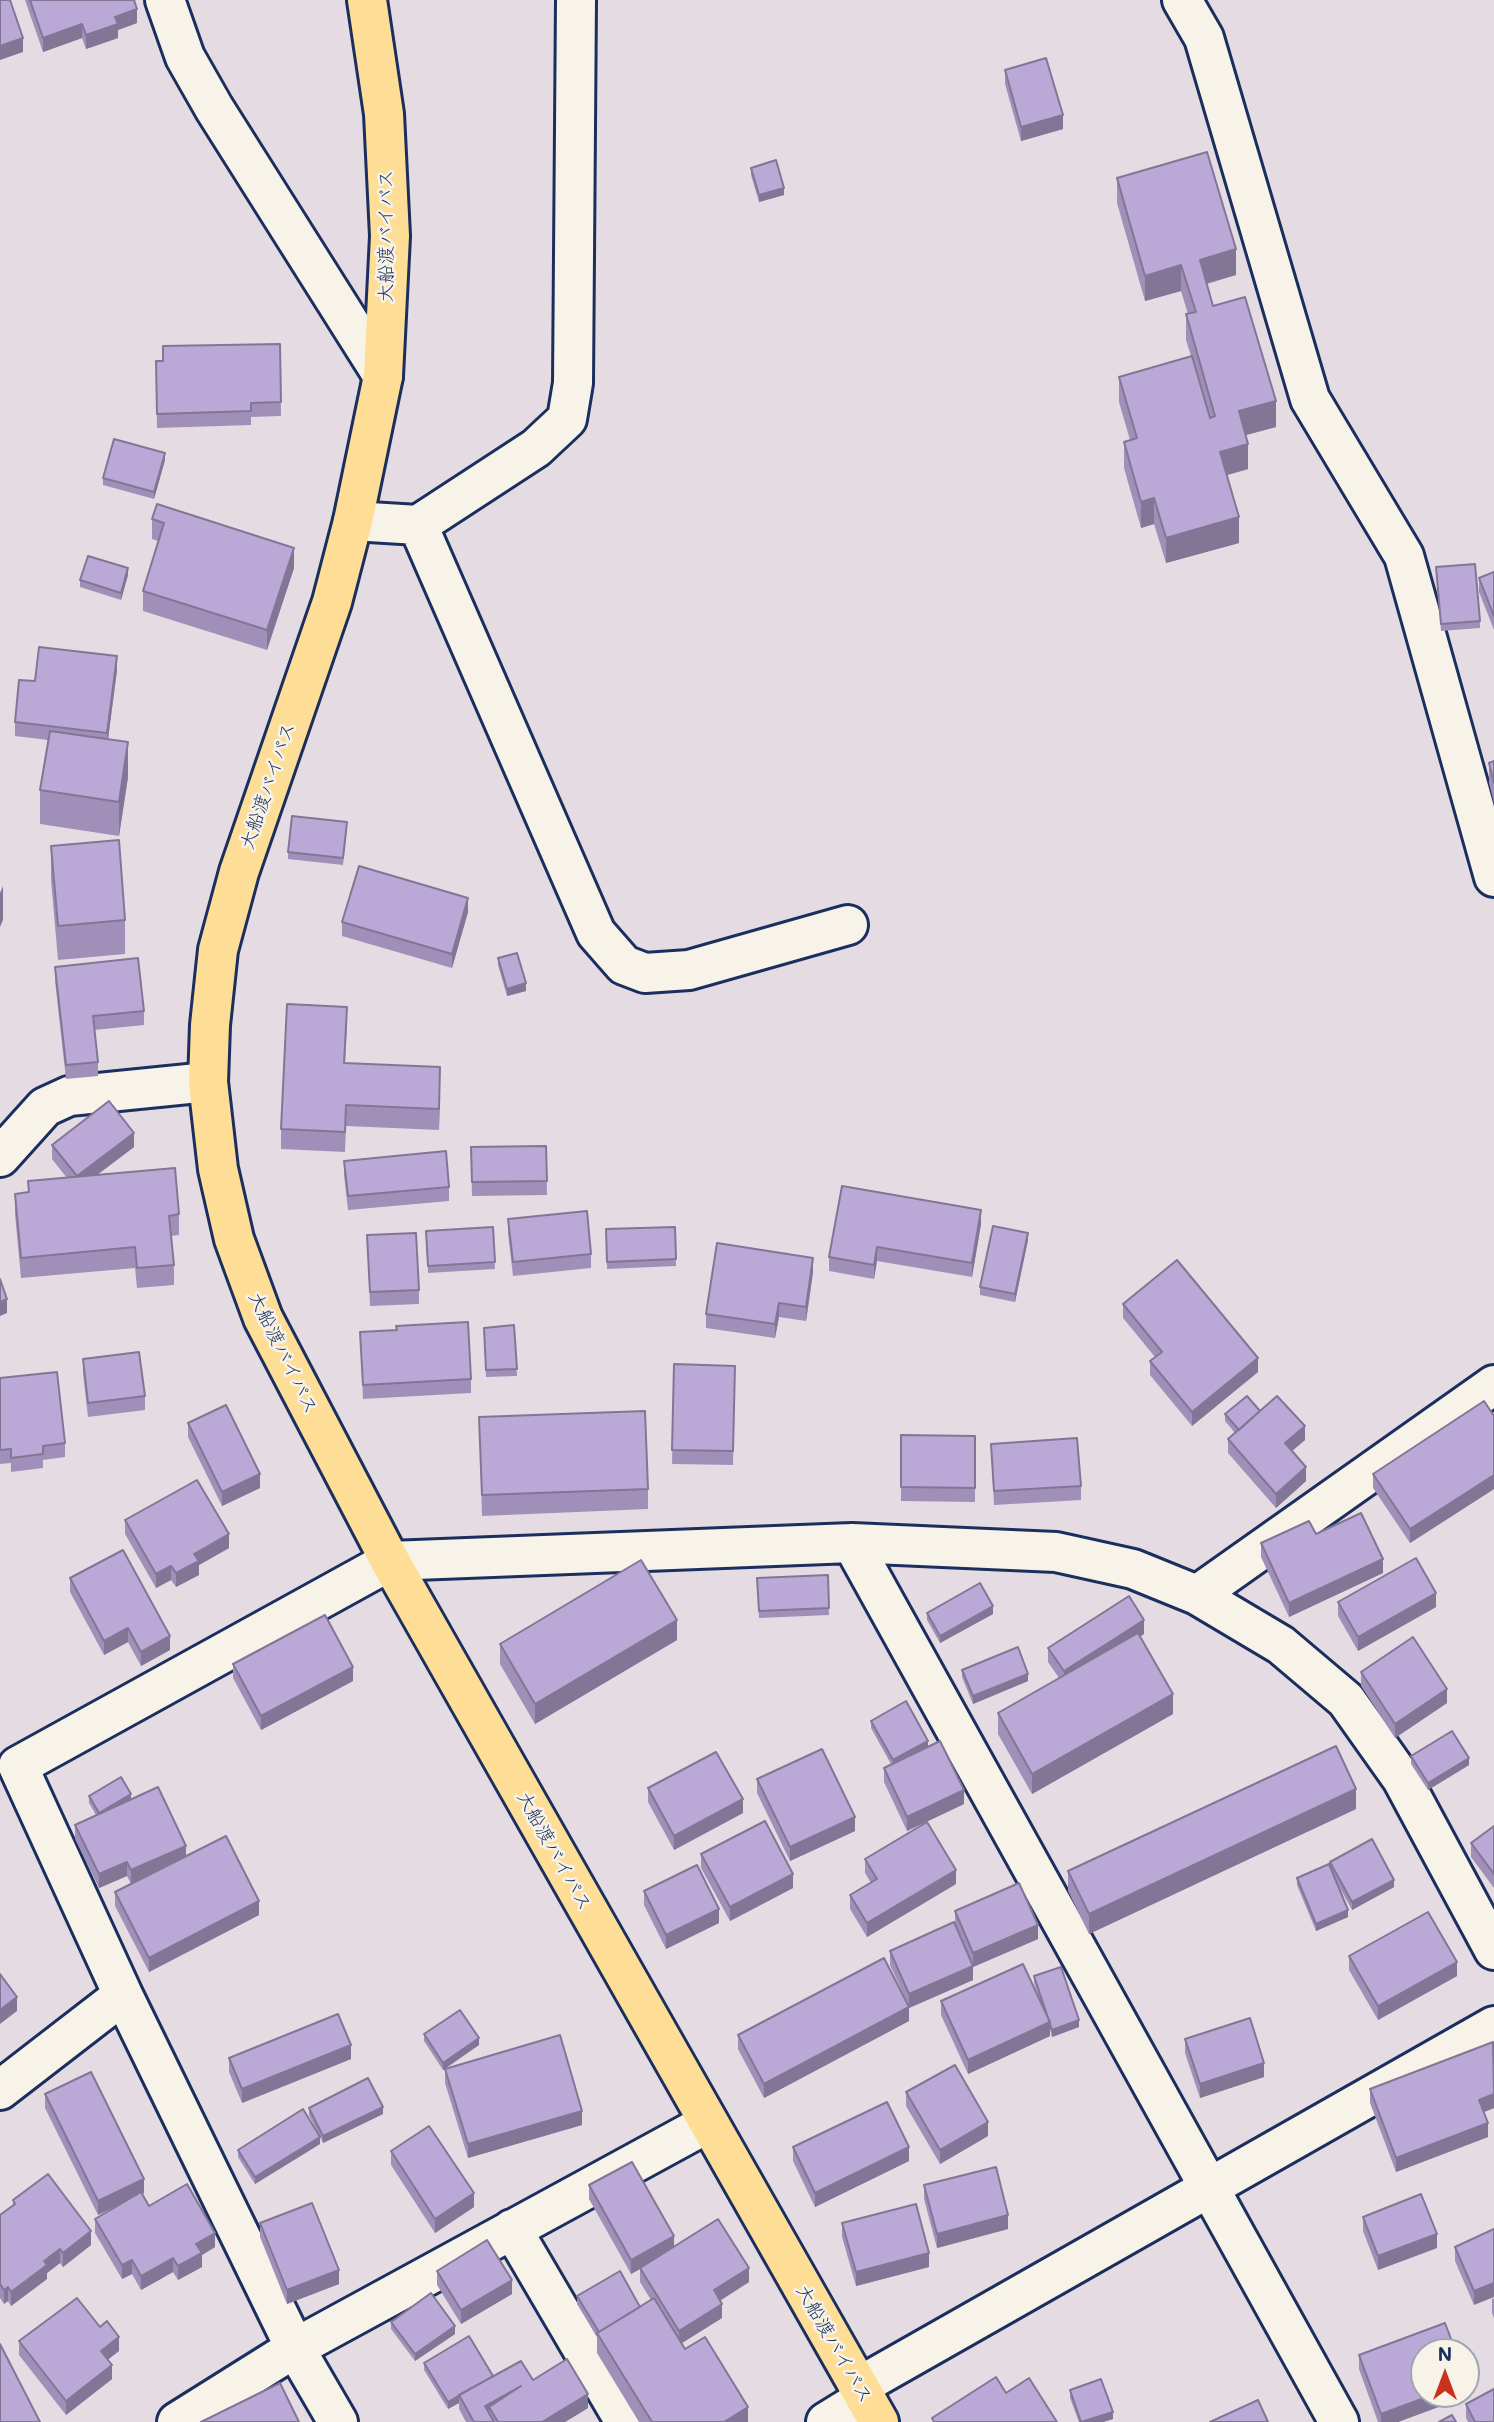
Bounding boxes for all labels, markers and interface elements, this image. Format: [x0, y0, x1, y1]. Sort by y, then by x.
street label: 大船渡バイパス [375, 170, 397, 302]
street label: 大船渡バイパス [236, 719, 300, 853]
street label: 大船渡バイパス [244, 1288, 322, 1418]
street label: 大船渡バイパス [512, 1787, 596, 1915]
street label: 大船渡バイパス [791, 2281, 877, 2407]
north arrow [1410, 2338, 1480, 2408]
text: N [1438, 2341, 1452, 2366]

